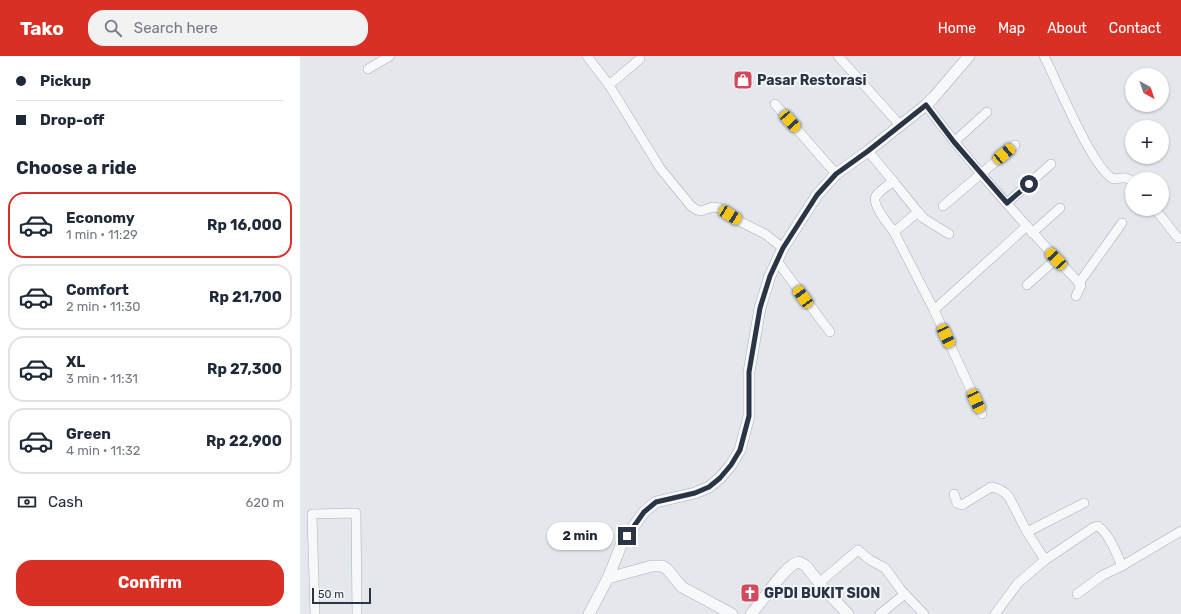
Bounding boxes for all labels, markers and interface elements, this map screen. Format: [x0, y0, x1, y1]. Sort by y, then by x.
search box [88, 10, 368, 46]
text: Tako [20, 17, 64, 40]
icon: search [102, 17, 124, 39]
text: Search here [134, 19, 218, 37]
text: Home [938, 20, 976, 37]
text: Map [998, 20, 1025, 37]
text: About [1047, 20, 1087, 37]
text: Contact [1109, 20, 1161, 37]
north arrow [1125, 68, 1169, 112]
map controls [1125, 68, 1169, 216]
shop icon: Pasar Restorasi [732, 69, 754, 91]
text: Pickup [40, 72, 91, 90]
place label: Pasar Restorasi [757, 72, 867, 89]
car [778, 108, 802, 134]
text: Drop-off [40, 111, 104, 129]
button: + [1125, 120, 1169, 164]
car [991, 142, 1017, 166]
text: Choose a ride [16, 157, 137, 179]
button: − [1125, 172, 1169, 216]
route start [1020, 175, 1038, 193]
car [717, 204, 743, 226]
icon: car [18, 207, 54, 243]
text: Economy [66, 209, 135, 227]
text: Rp 16,000 [207, 216, 282, 234]
text: 1 min · 11:29 [66, 227, 138, 242]
car [1043, 246, 1069, 272]
icon: car [18, 279, 54, 315]
text: Comfort [66, 281, 129, 299]
car [791, 284, 815, 310]
text: Rp 21,700 [209, 288, 282, 306]
text: 2 min · 11:30 [66, 299, 141, 314]
car [935, 323, 957, 349]
icon: car [18, 351, 54, 387]
text: XL [66, 353, 85, 371]
text: Rp 27,300 [207, 360, 282, 378]
text: 3 min · 11:31 [66, 371, 138, 386]
car [965, 388, 987, 414]
icon: car [18, 423, 54, 459]
text: Green [66, 425, 111, 443]
text: Rp 22,900 [206, 432, 282, 450]
text: 4 min · 11:32 [66, 443, 140, 458]
icon: cash [16, 491, 38, 513]
text: Cash [48, 493, 83, 511]
text: 620 m [246, 495, 284, 510]
callout: 2 min [547, 522, 613, 550]
route end [618, 527, 636, 545]
text: 2 min [562, 528, 598, 543]
button: Confirm [16, 560, 284, 606]
church icon: GPDI BUKIT SION [739, 582, 761, 604]
place label: GPDI BUKIT SION [764, 585, 880, 602]
scale bar [312, 586, 371, 605]
text: 50 m [318, 588, 344, 601]

